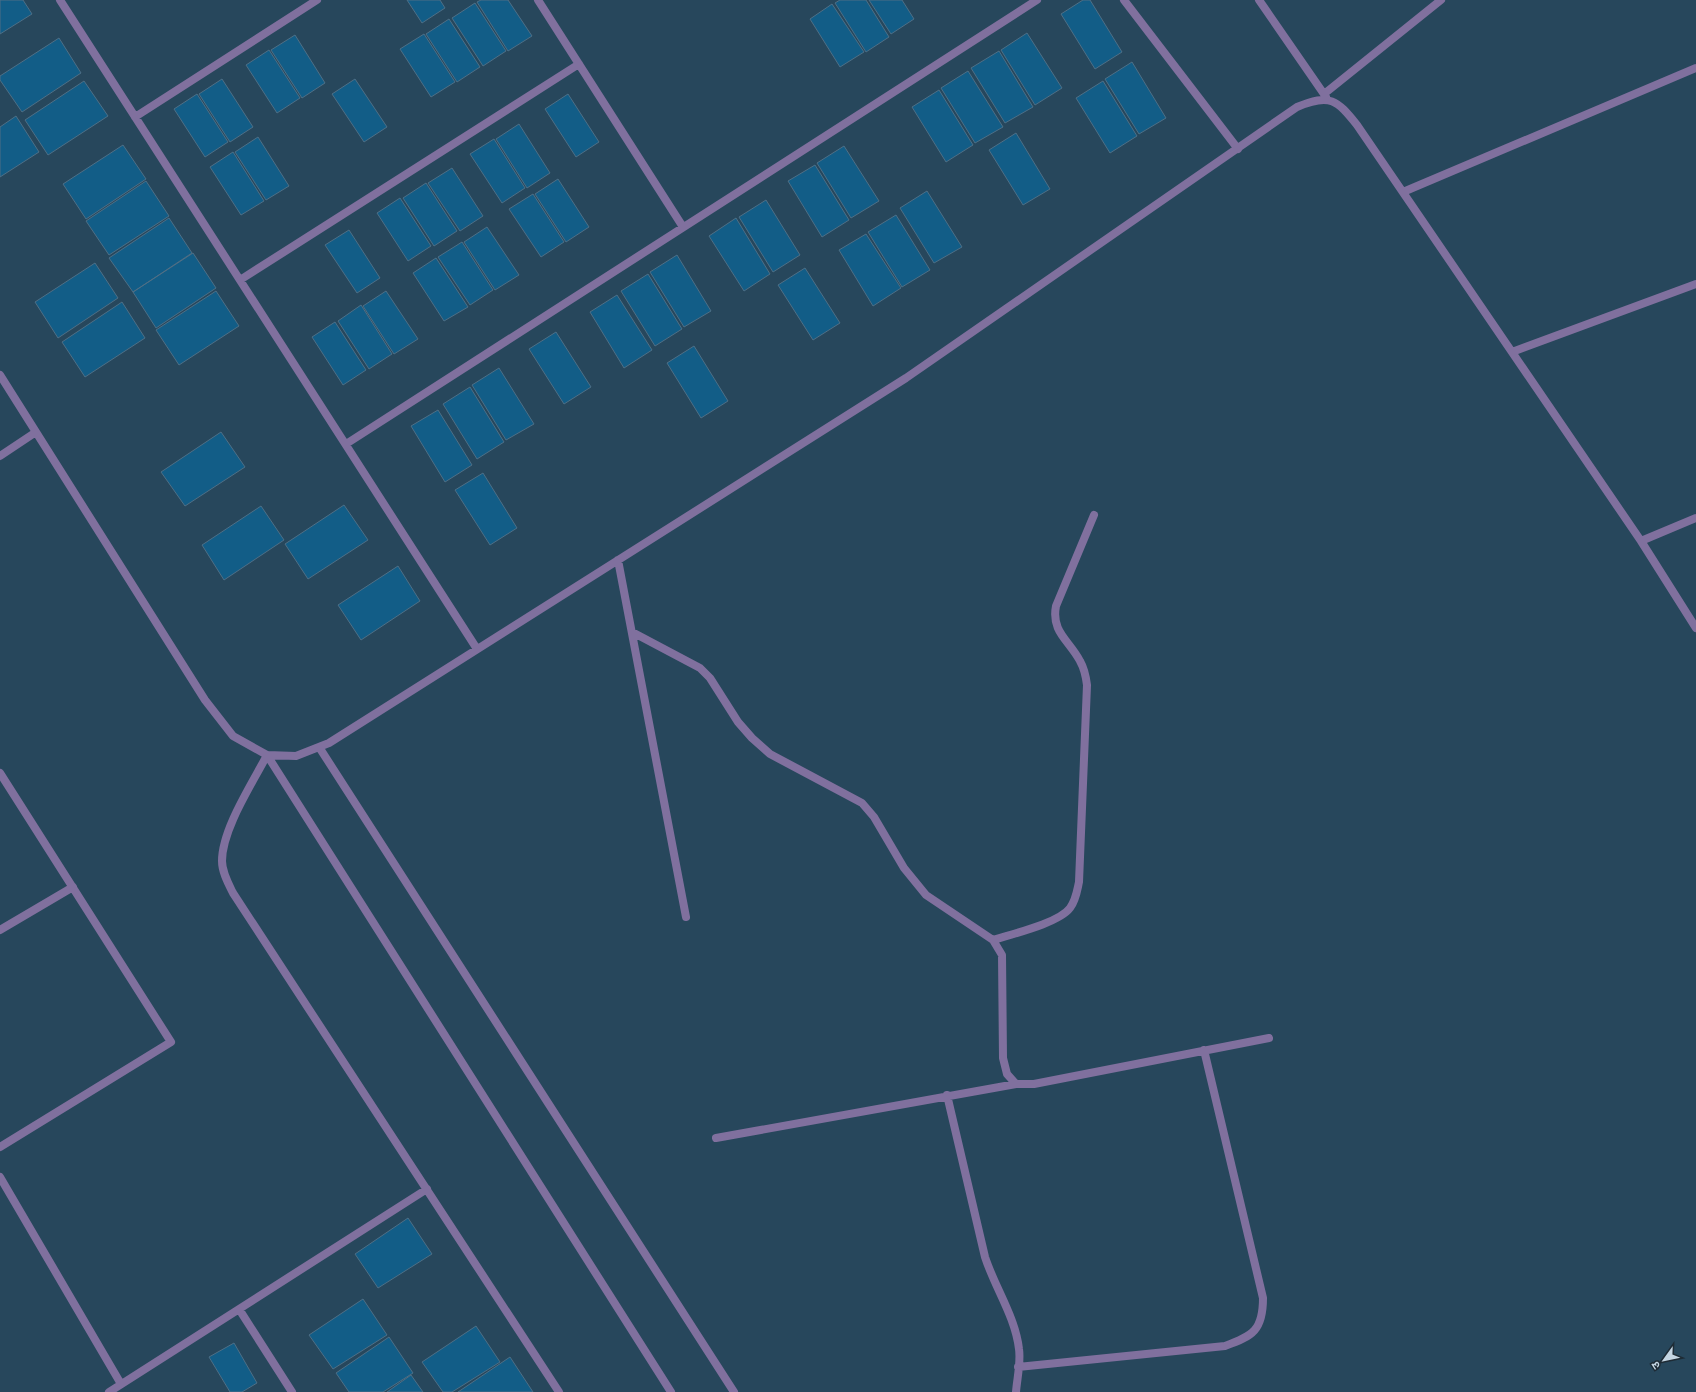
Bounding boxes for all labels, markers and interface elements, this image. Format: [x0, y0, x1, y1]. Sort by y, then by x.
north arrow [1644, 1340, 1684, 1380]
text: उ [1648, 1359, 1662, 1372]

